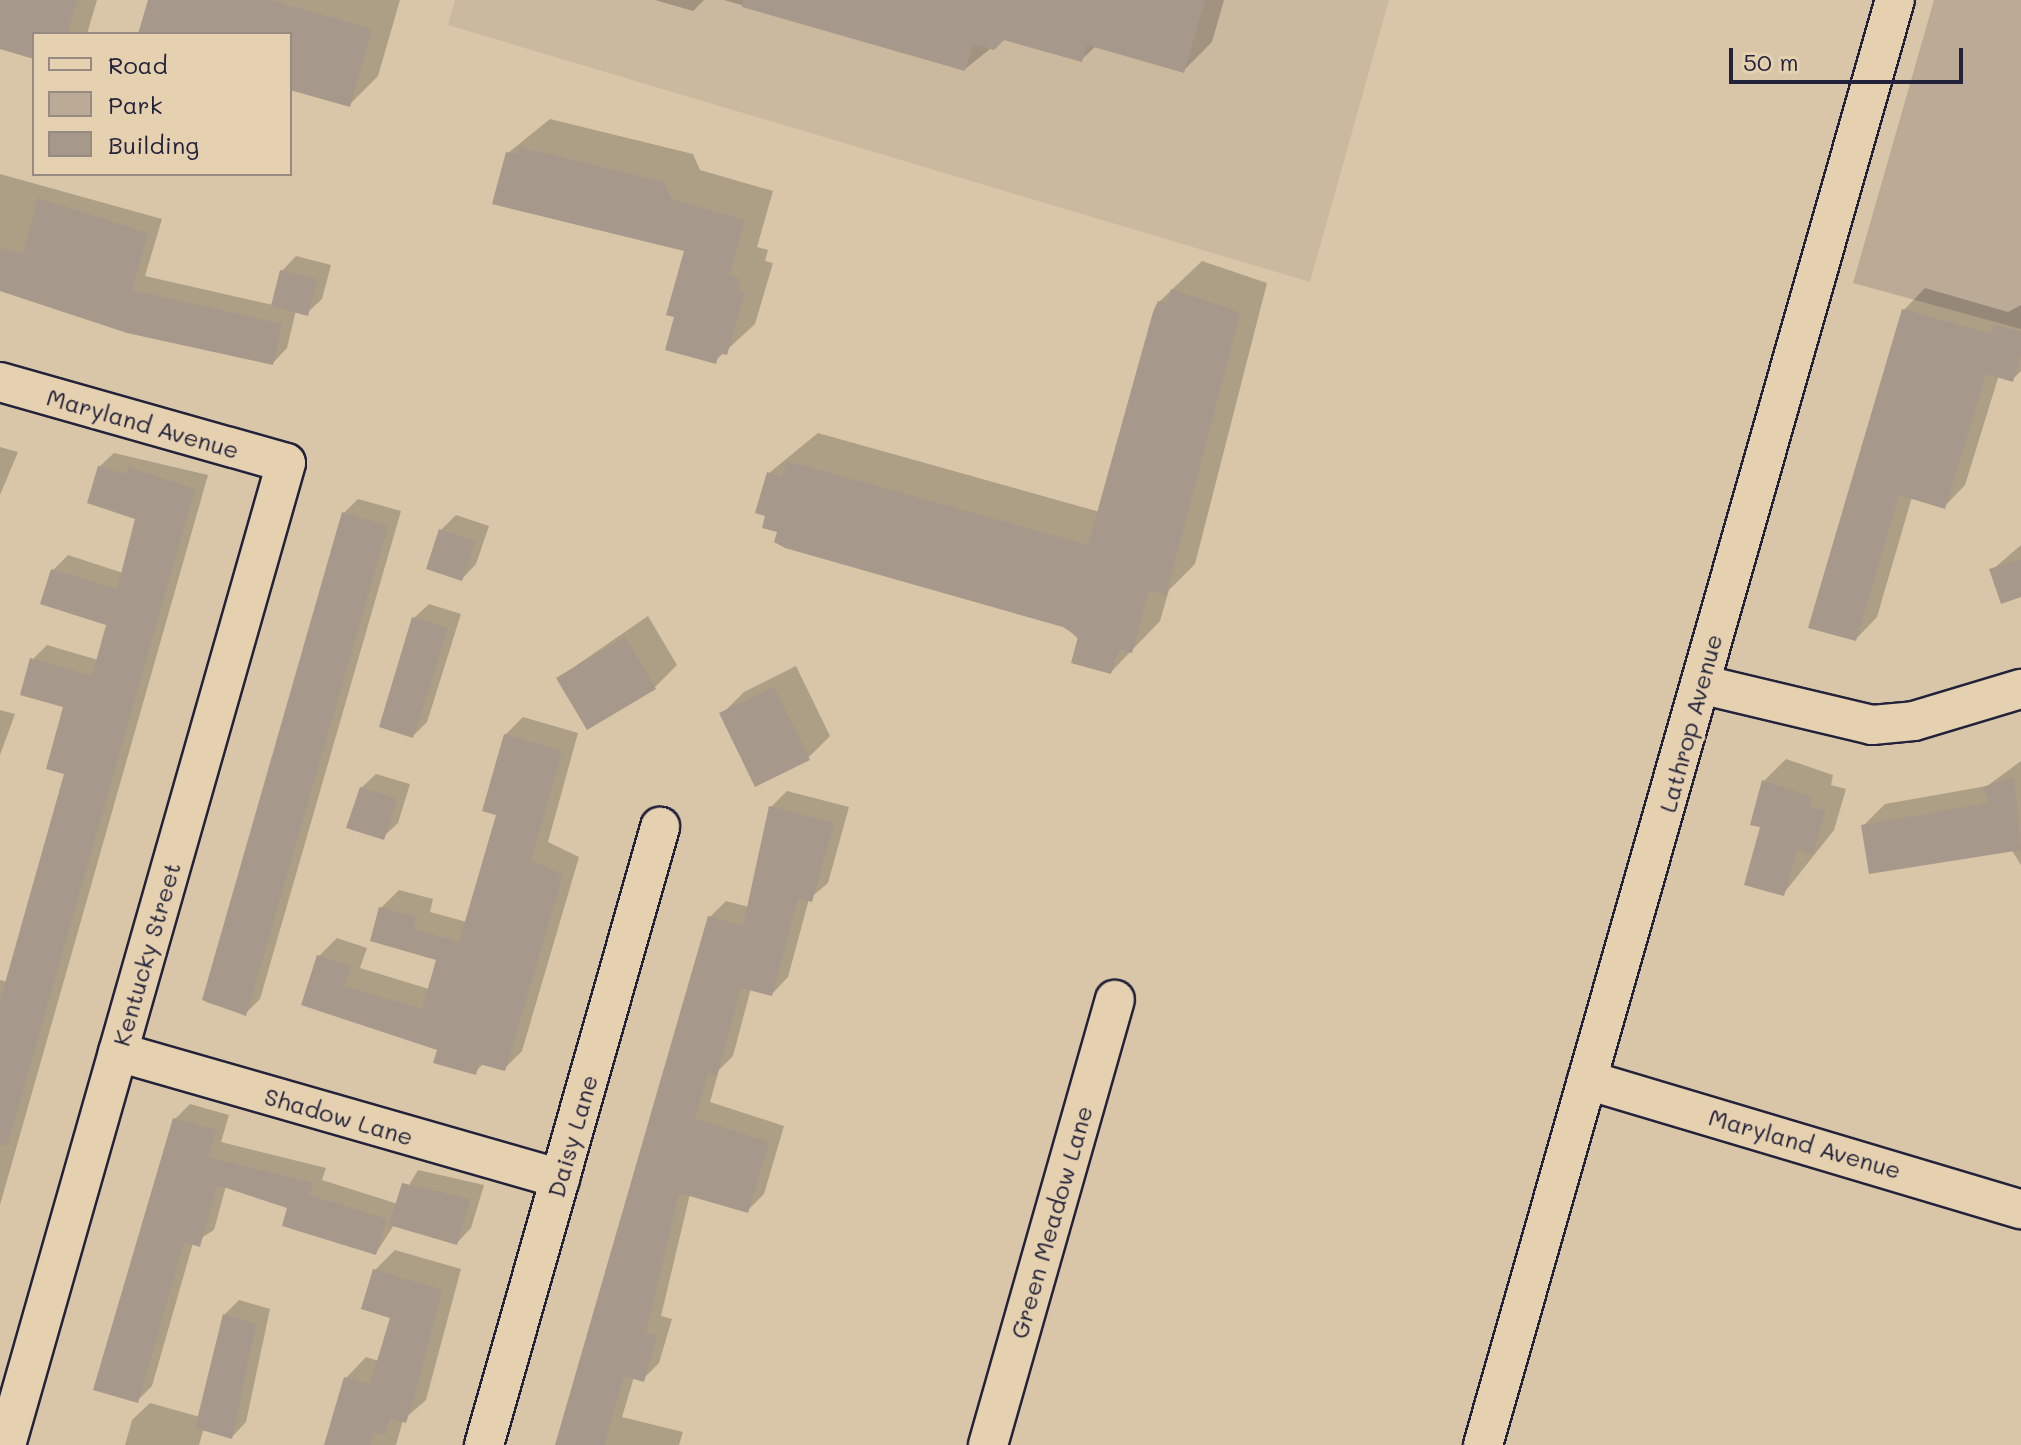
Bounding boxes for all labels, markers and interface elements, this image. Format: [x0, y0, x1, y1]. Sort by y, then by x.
legend [32, 32, 292, 176]
scale bar [1733, 32, 1967, 82]
text: 50 m [1743, 46, 1799, 77]
text: Road [108, 49, 168, 80]
text: Park [108, 89, 162, 120]
text: Building [108, 129, 199, 160]
street label: Maryland Avenue [43, 382, 243, 464]
street label: Lathrop Avenue [1652, 631, 1728, 815]
street label: Kentucky Street [106, 859, 186, 1049]
street label: Daisy Lane [541, 1071, 603, 1201]
street label: Shadow Lane [261, 1081, 417, 1151]
street label: Green Meadow Lane [1004, 1102, 1098, 1342]
street label: Maryland Avenue [1705, 1102, 1905, 1184]

